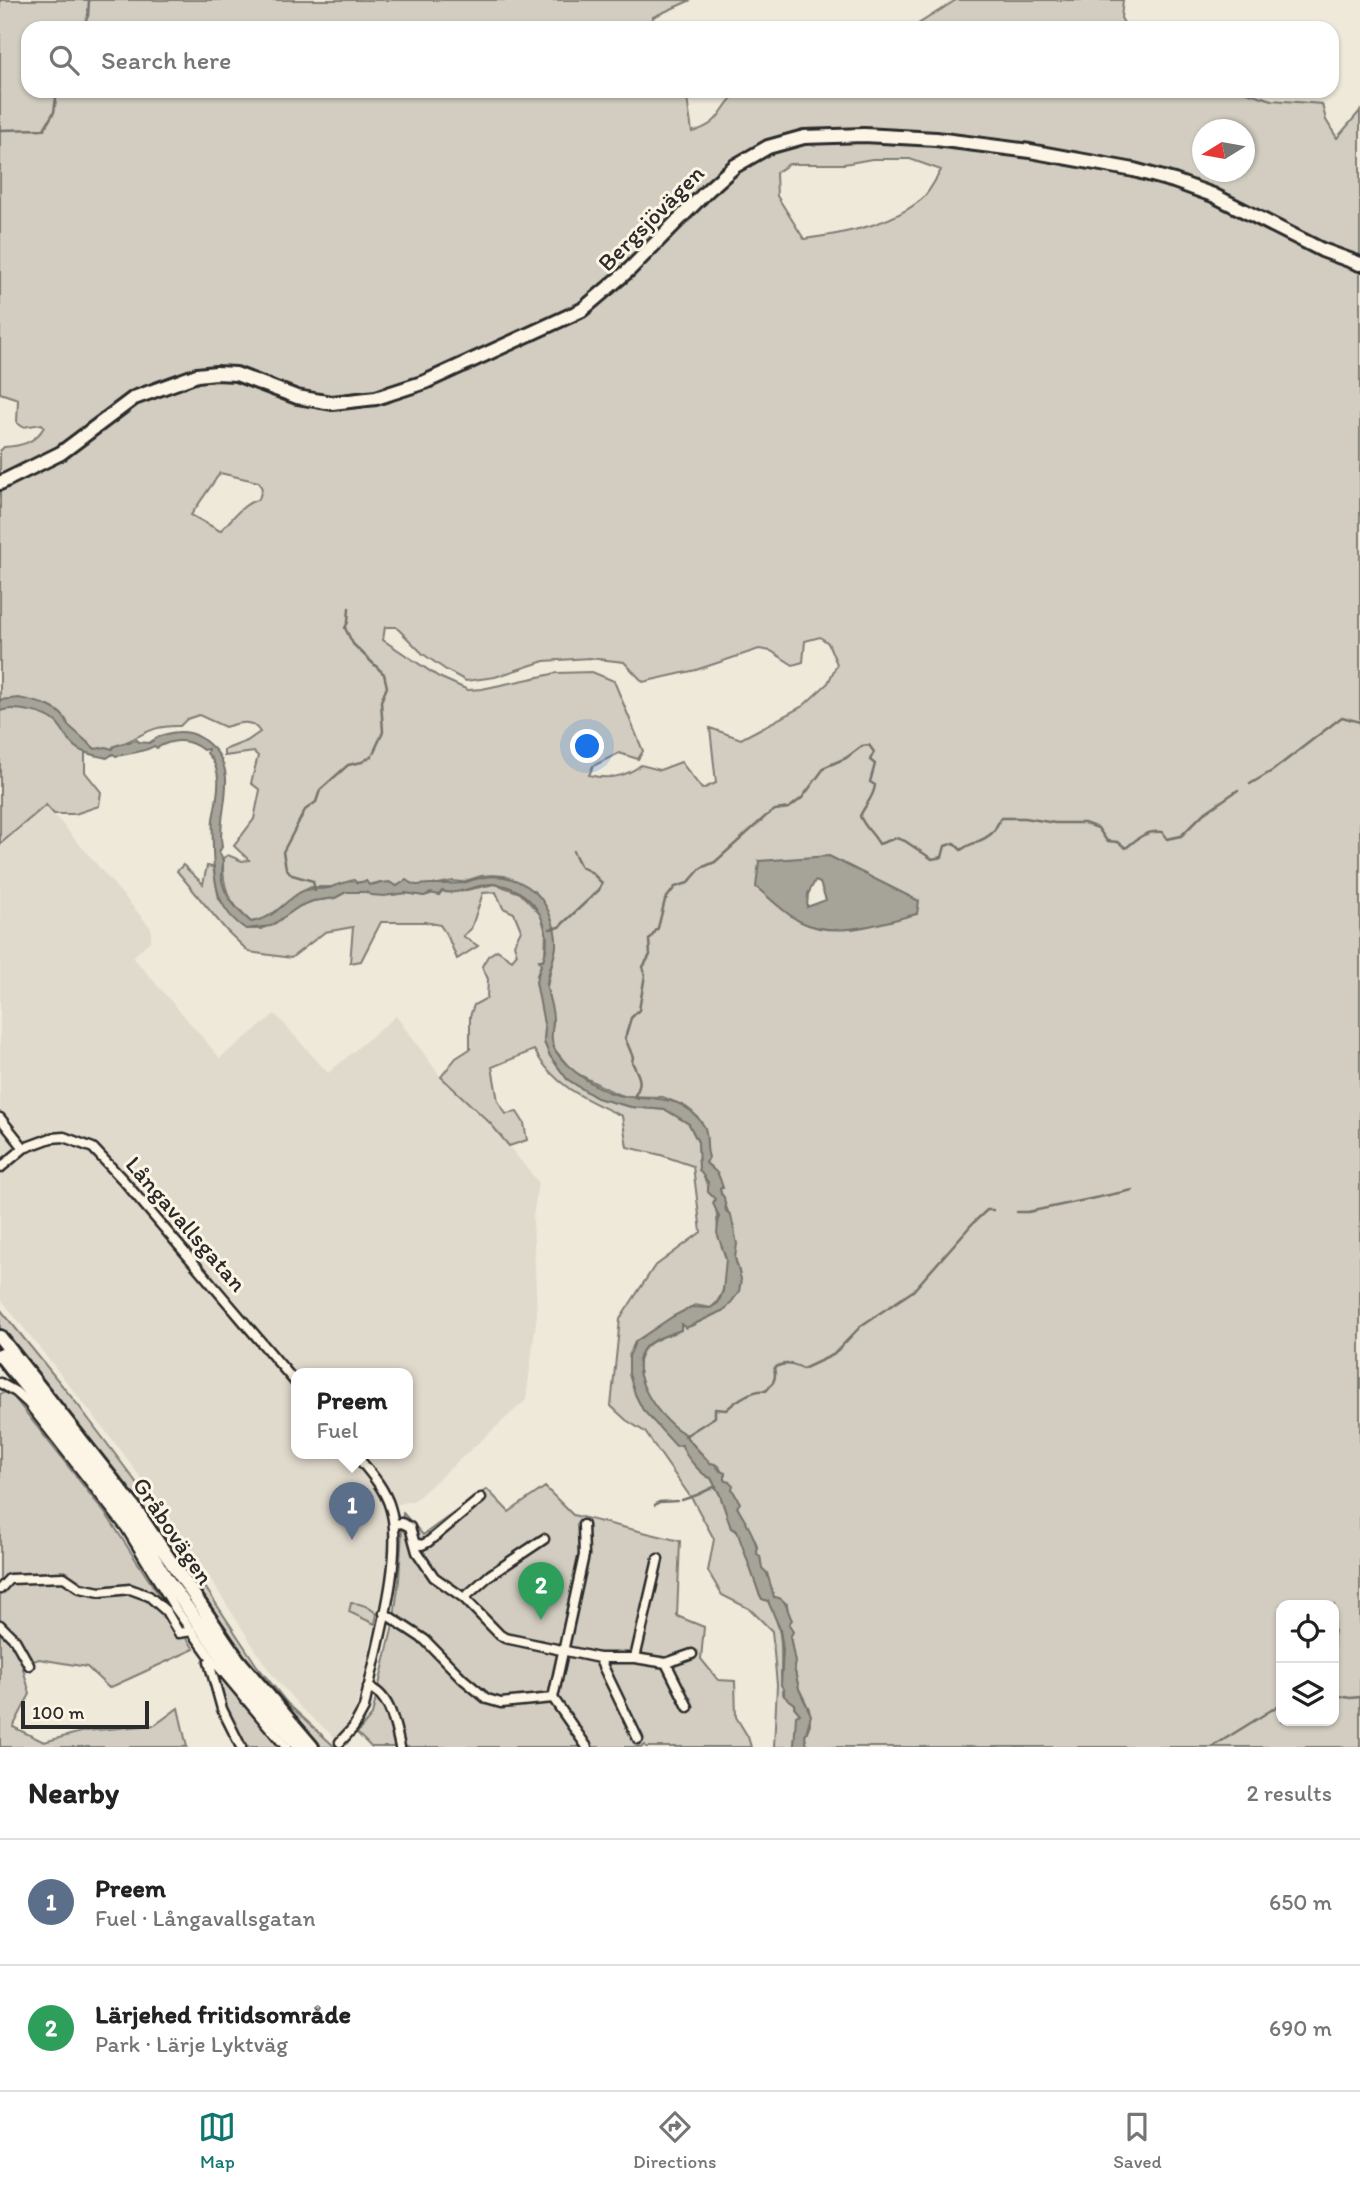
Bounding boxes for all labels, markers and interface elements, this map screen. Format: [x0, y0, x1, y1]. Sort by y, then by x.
search box [21, 21, 1339, 98]
icon: search [45, 41, 83, 79]
text: Search here [101, 44, 231, 76]
north arrow [1192, 119, 1255, 182]
street label: Bergsjövägen [591, 158, 710, 277]
your location [570, 729, 604, 763]
street label: Långavallsgatan [120, 1150, 253, 1298]
popup [291, 1368, 413, 1459]
text: Preem [317, 1384, 387, 1416]
text: Fuel [317, 1416, 358, 1444]
street label: Gråbovägen [127, 1471, 220, 1590]
pin: 1 [329, 1482, 375, 1540]
pin: 2 [518, 1562, 564, 1620]
map controls [1276, 1600, 1339, 1726]
button: locate [1276, 1600, 1339, 1663]
button: layers [1276, 1663, 1339, 1726]
scale bar [21, 1698, 149, 1730]
text: 100 m [32, 1701, 84, 1724]
text: Nearby [28, 1774, 119, 1811]
text: 2 results [1246, 1779, 1332, 1807]
text: Preem [95, 1872, 166, 1904]
text: 1 [46, 1888, 56, 1916]
text: 650 m [1269, 1888, 1332, 1916]
text: Fuel · Långavallsgatan [95, 1904, 316, 1932]
text: Lärjehed fritidsområde [95, 1998, 351, 2030]
text: 2 [45, 2014, 57, 2042]
text: 690 m [1269, 2014, 1332, 2042]
text: Park · Lärje Lyktväg [95, 2030, 288, 2058]
tab: Map [198, 2108, 236, 2173]
tab: Directions [633, 2108, 717, 2173]
tab: Saved [1113, 2108, 1162, 2173]

